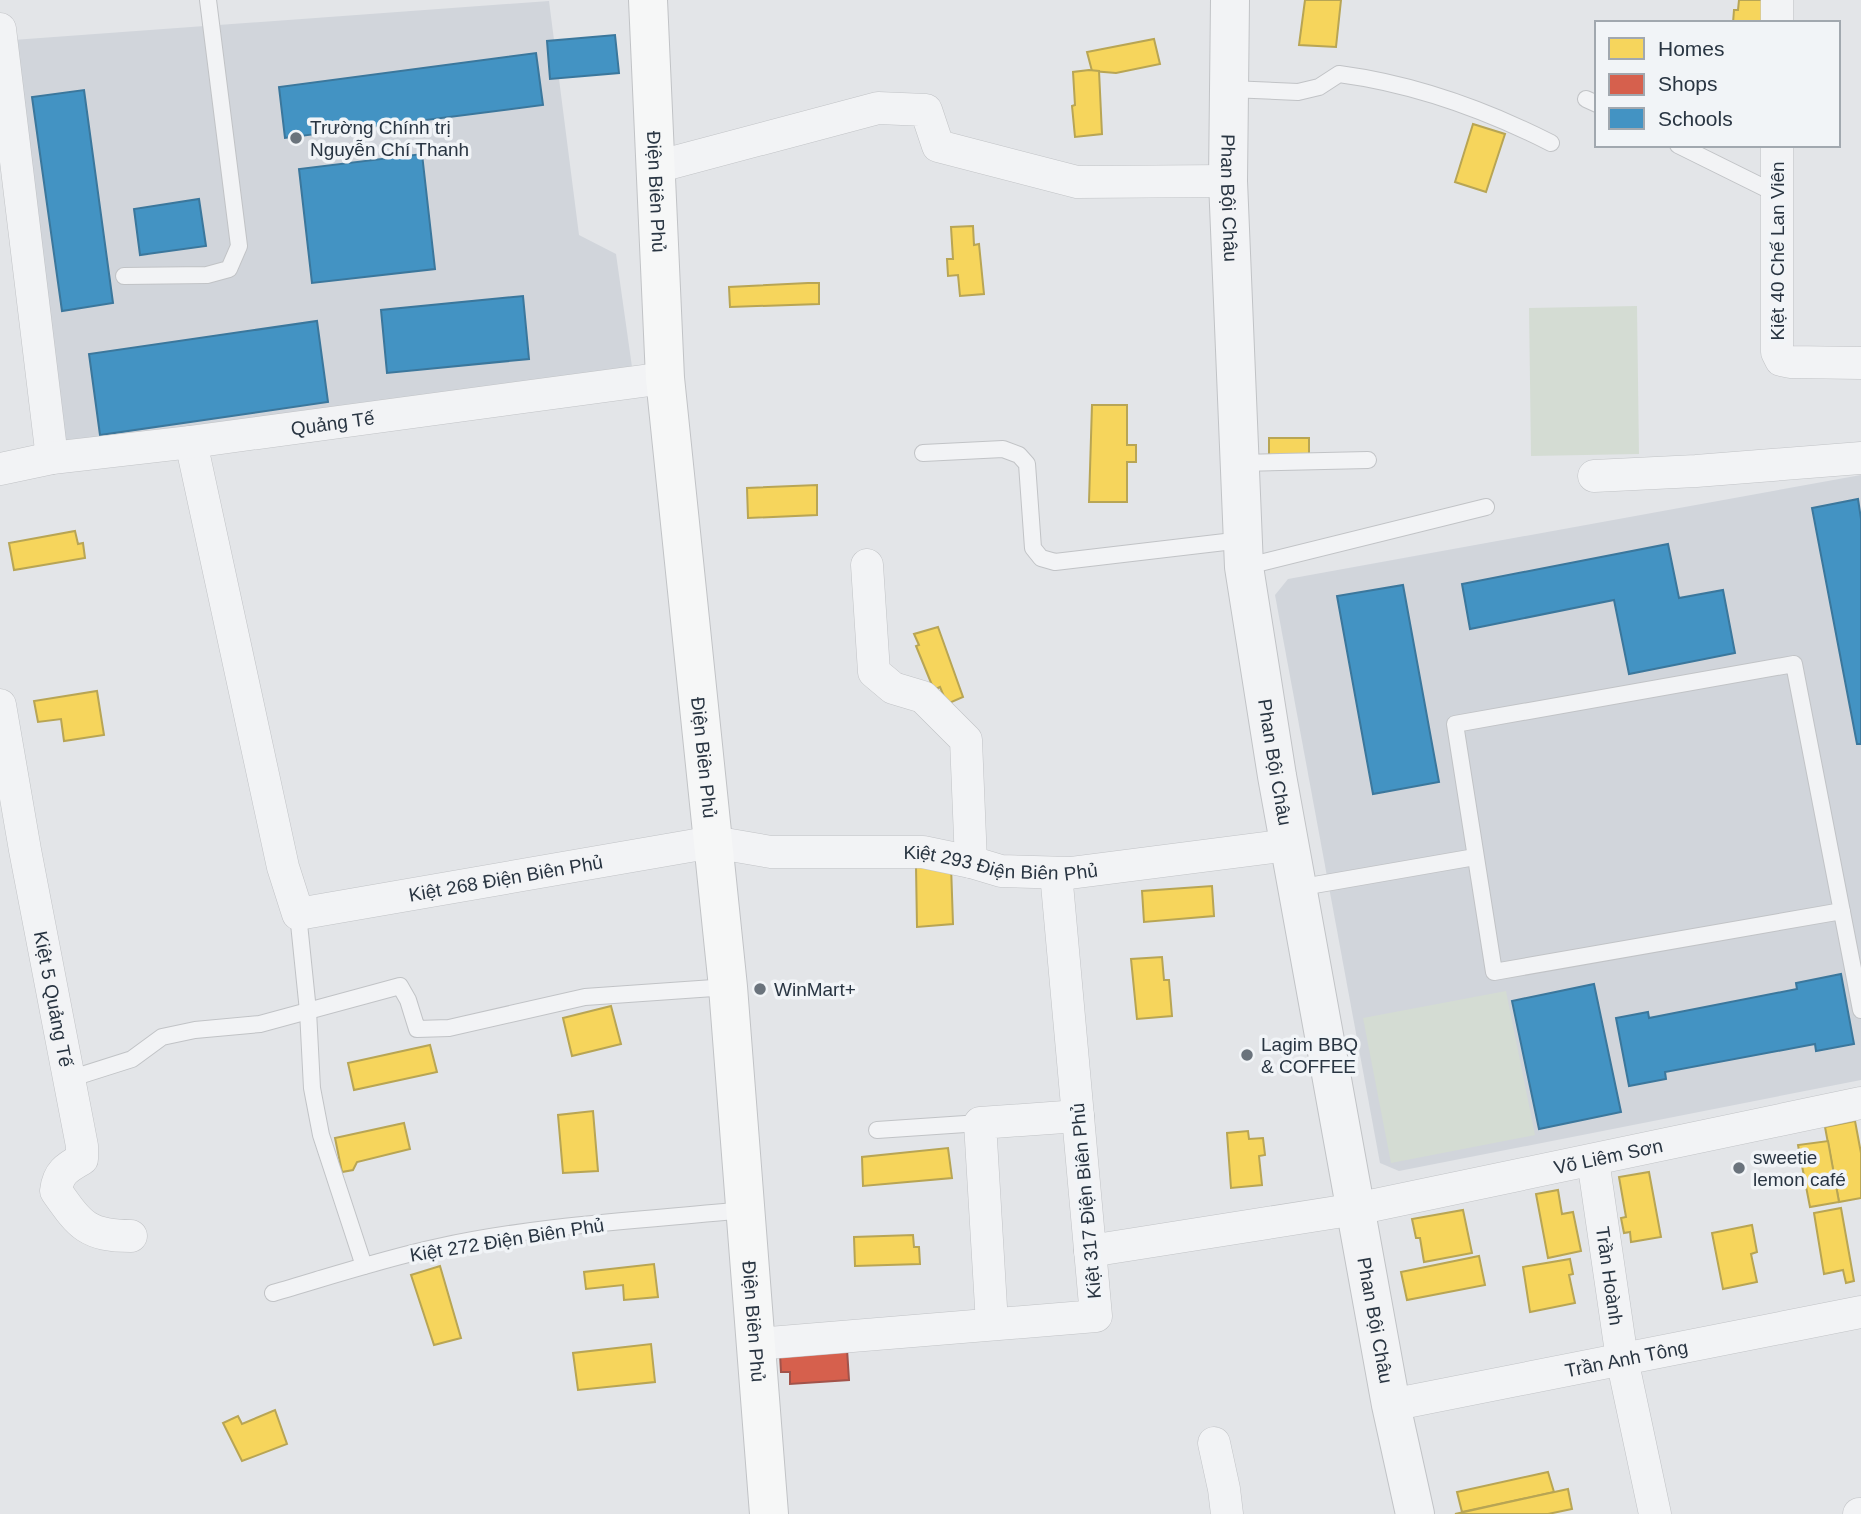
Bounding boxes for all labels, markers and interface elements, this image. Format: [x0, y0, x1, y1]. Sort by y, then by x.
legend [1595, 21, 1840, 147]
text: Homes [1658, 37, 1725, 60]
text: Shops [1658, 72, 1718, 95]
text: Schools [1658, 107, 1733, 130]
place label: Trường Chính trị Nguyễn Chí Thanh [310, 117, 469, 160]
marker: Trường Chính trị Nguyễn Chí Thanh [288, 130, 304, 146]
street label: Điện Biên Phủ [643, 131, 670, 253]
street label: Phan Bội Châu [1217, 134, 1242, 262]
street label: Kiệt 40 Chế Lan Viên [1767, 161, 1788, 341]
street label: Quảng Tế [290, 407, 376, 439]
street label: Điện Biên Phủ [688, 696, 721, 819]
street label: Phan Bội Châu [1254, 697, 1296, 827]
street label: Kiệt 293 Điện Biên Phủ [903, 841, 1099, 884]
street label: Kiệt 268 Điện Biên Phủ [407, 851, 604, 905]
street label: Kiệt 5 Quảng Tế [30, 929, 77, 1069]
place label: WinMart+ [774, 979, 856, 1000]
marker: WinMart+ [752, 981, 768, 997]
place label: Lagim BBQ & COFFEE [1261, 1034, 1358, 1077]
marker: Lagim BBQ & COFFEE [1239, 1047, 1255, 1063]
street label: Kiệt 317 Điện Biên Phủ [1067, 1102, 1105, 1300]
street label: Võ Liêm Sơn [1552, 1134, 1665, 1178]
place label: sweetie lemon café [1753, 1147, 1846, 1190]
marker: sweetie lemon café [1731, 1160, 1747, 1176]
street label: Kiệt 272 Điện Biên Phủ [408, 1214, 606, 1266]
street label: Trần Hoành [1592, 1225, 1627, 1327]
street label: Phan Bội Châu [1354, 1255, 1397, 1385]
street label: Điện Biên Phủ [739, 1260, 769, 1383]
street label: Trần Anh Tông [1563, 1336, 1690, 1381]

